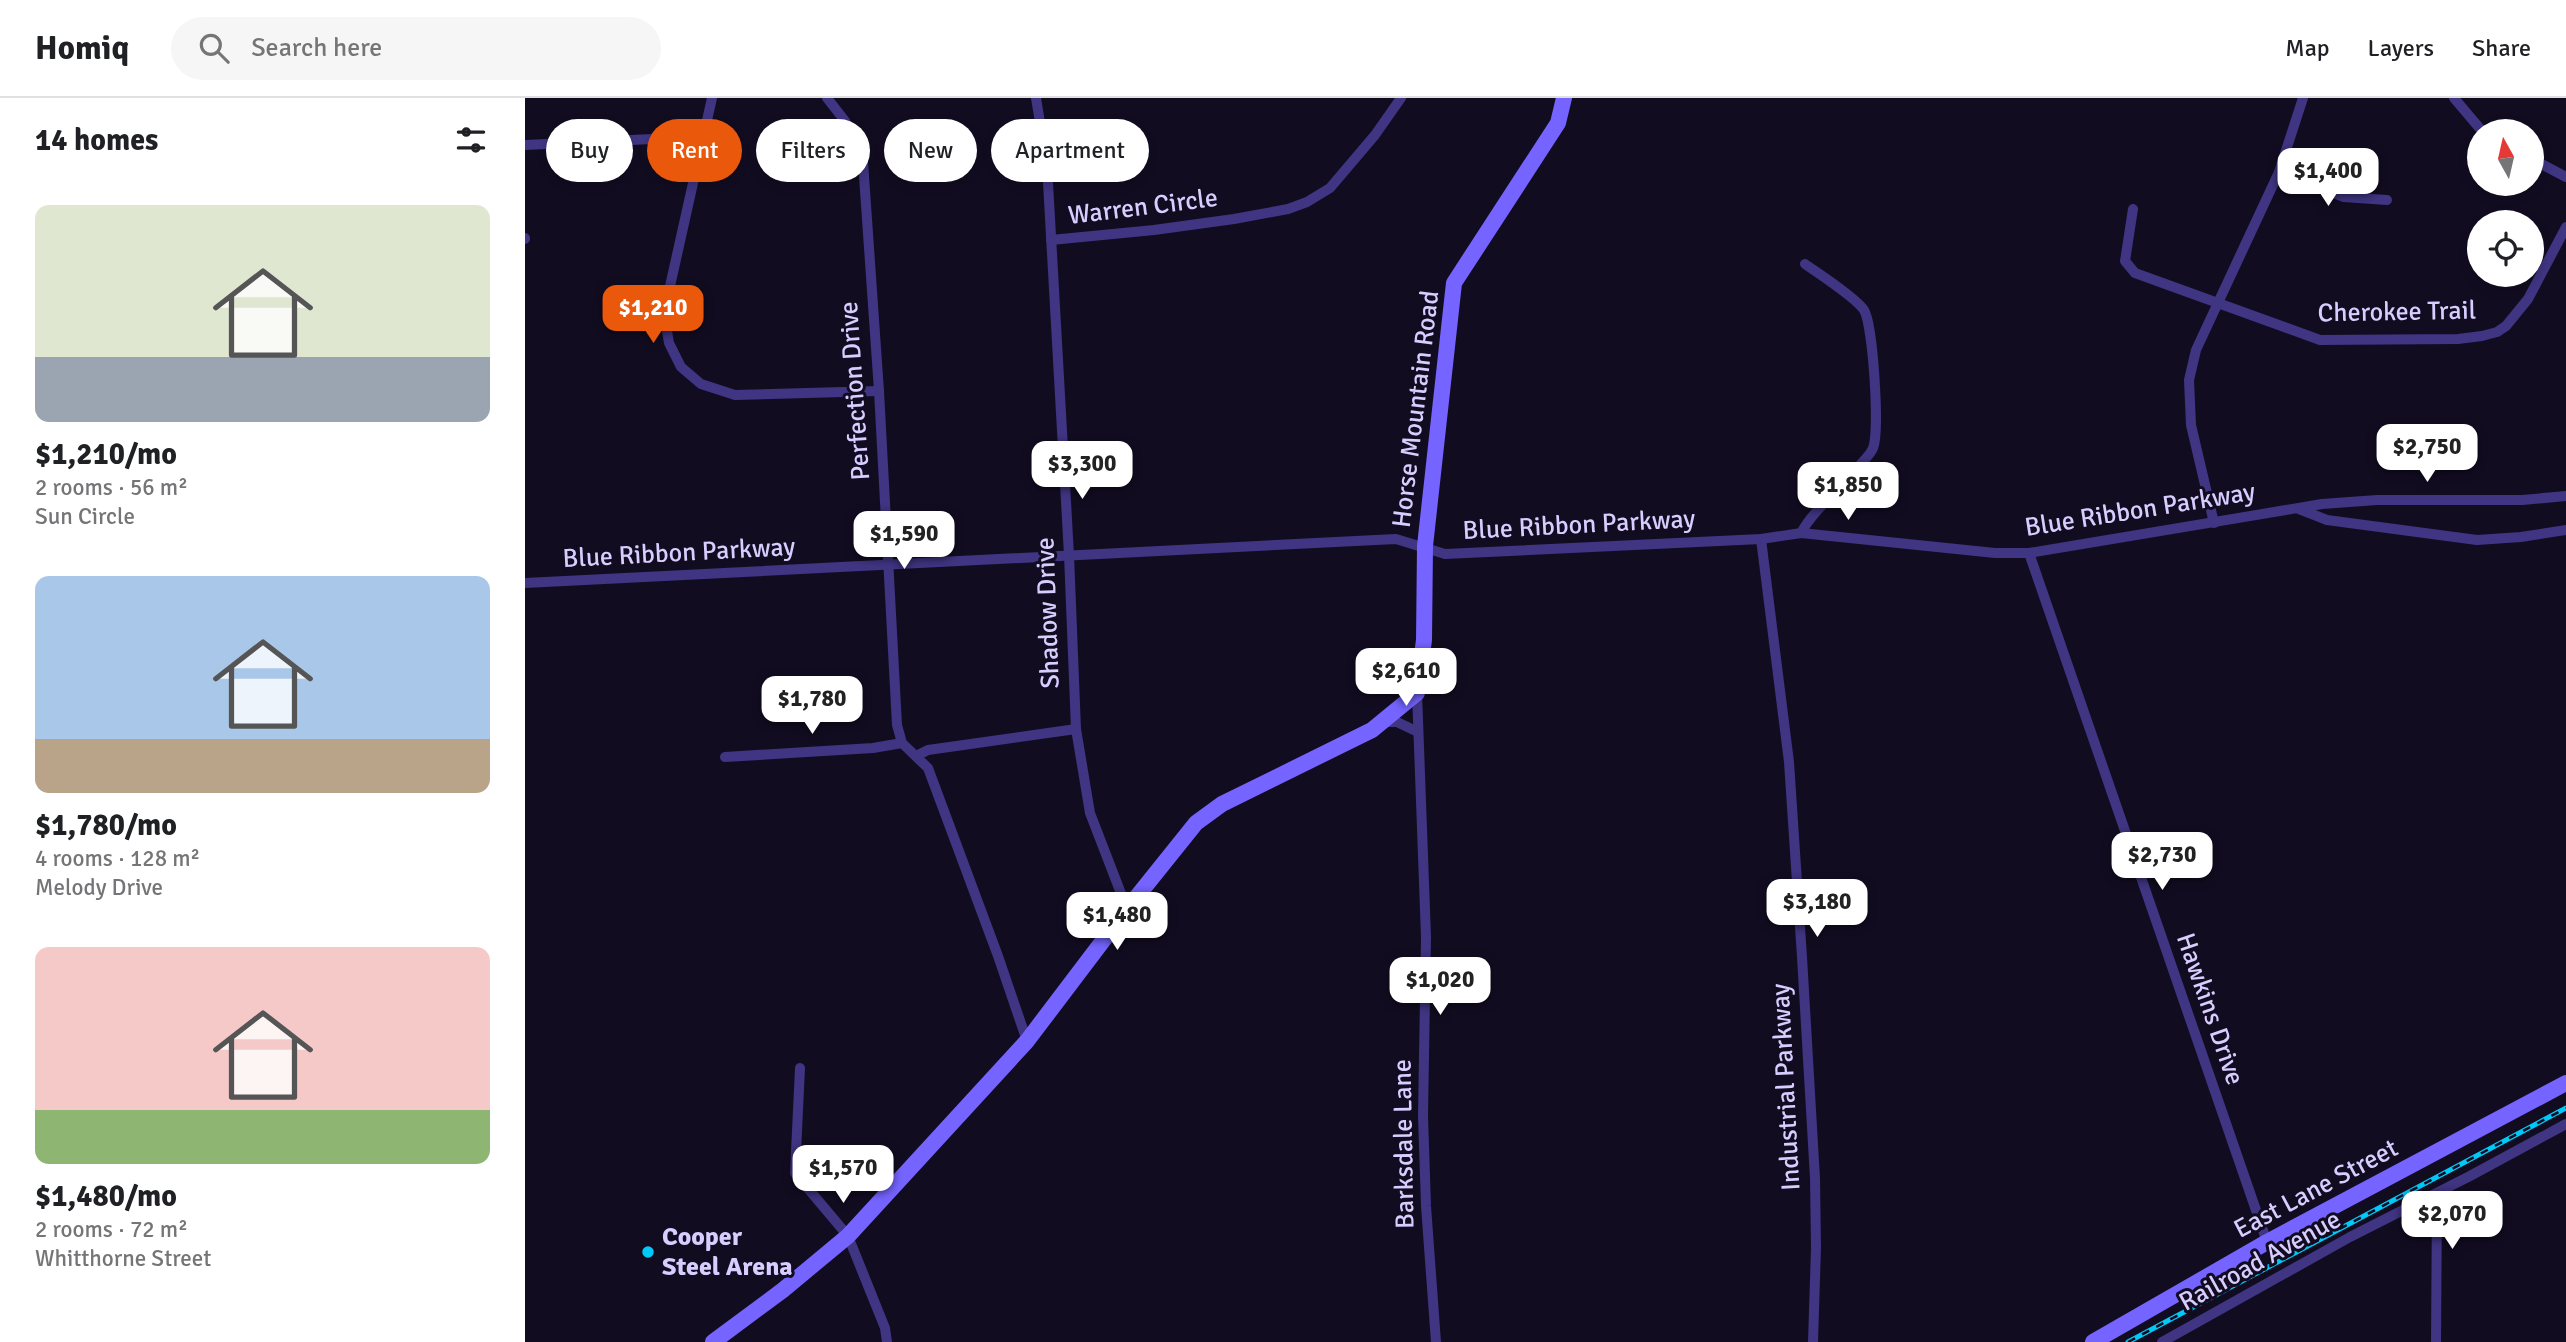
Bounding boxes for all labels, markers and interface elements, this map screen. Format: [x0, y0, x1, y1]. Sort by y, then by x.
search box [171, 17, 661, 80]
text: Homiq [35, 28, 129, 69]
icon: search [195, 29, 233, 67]
text: Search here [251, 32, 382, 64]
text: Map [2285, 33, 2330, 63]
text: Layers [2368, 33, 2434, 63]
text: Share [2472, 33, 2531, 63]
chip: Buy [546, 119, 633, 182]
chip: Rent [647, 119, 742, 182]
chip: Filters [756, 119, 870, 182]
chip: New [884, 119, 977, 182]
chip: Apartment [991, 119, 1149, 182]
north arrow [2467, 119, 2545, 196]
map controls [2467, 119, 2544, 287]
icon: filters [452, 121, 490, 159]
text: 14 homes [35, 122, 158, 159]
pin: $1,400 [2271, 148, 2385, 208]
text: $1,400 [2294, 156, 2362, 185]
street label: Warren Circle [1066, 182, 1220, 232]
button: locate [2467, 210, 2544, 287]
icon: home [200, 250, 326, 376]
pin: $1,210 [596, 286, 710, 345]
street label: Horse Mountain Road [1386, 289, 1446, 529]
text: $1,210 [619, 293, 687, 322]
street label: Cherokee Trail [2317, 295, 2477, 329]
street label: Perfection Drive [833, 301, 877, 481]
pin: $2,750 [2370, 424, 2484, 484]
text: $2,750 [2393, 432, 2461, 461]
text: $1,210/mo [35, 436, 177, 473]
pin: $3,300 [1025, 442, 1139, 501]
text: $3,300 [1048, 449, 1116, 478]
pin: $1,850 [1791, 462, 1905, 522]
text: $1,850 [1814, 470, 1882, 499]
text: 2 rooms · 56 m² [35, 473, 188, 502]
street label: Blue Ribbon Parkway [2022, 476, 2258, 544]
text: Sun Circle [35, 502, 135, 531]
street label: Blue Ribbon Parkway [1462, 503, 1696, 547]
pin: $1,590 [847, 512, 961, 571]
text: $1,590 [870, 519, 938, 548]
street label: Blue Ribbon Parkway [562, 531, 796, 575]
street label: Shadow Drive [1029, 537, 1067, 689]
icon: home [200, 621, 326, 747]
pin: $2,610 [1349, 648, 1463, 708]
text: $2,610 [1372, 656, 1440, 685]
pin: $1,780 [755, 676, 869, 736]
text: $1,780 [778, 684, 846, 713]
text: $1,780/mo [35, 807, 177, 844]
pin: $2,730 [2105, 832, 2219, 892]
text: $2,730 [2128, 840, 2196, 869]
text: 4 rooms · 128 m² [35, 844, 200, 873]
text: Melody Drive [35, 873, 163, 902]
pin: $3,180 [1760, 880, 1874, 939]
text: $3,180 [1783, 887, 1851, 916]
pin: $1,480 [1060, 892, 1174, 952]
text: $1,480 [1083, 900, 1151, 929]
street label: Hawkins Drive [2169, 929, 2251, 1089]
pin: $1,020 [1383, 958, 1497, 1017]
text: $1,020 [1406, 965, 1474, 994]
street label: Industrial Parkway [1765, 983, 1807, 1191]
icon: home [200, 992, 326, 1118]
street label: Barksdale Lane [1387, 1059, 1421, 1229]
street label: East Lane Street [2229, 1132, 2403, 1246]
pin: $1,570 [786, 1146, 900, 1205]
text: $1,570 [809, 1153, 877, 1182]
text: $1,480/mo [35, 1178, 177, 1215]
pin: $2,070 [2395, 1192, 2509, 1251]
text: $2,070 [2418, 1199, 2486, 1228]
street label: Railroad Avenue [2174, 1203, 2346, 1319]
text: 2 rooms · 72 m² [35, 1215, 188, 1244]
place label: Cooper Steel Arena [662, 1221, 793, 1283]
text: Whitthorne Street [35, 1244, 211, 1273]
marker: Cooper Steel Arena [640, 1244, 656, 1260]

